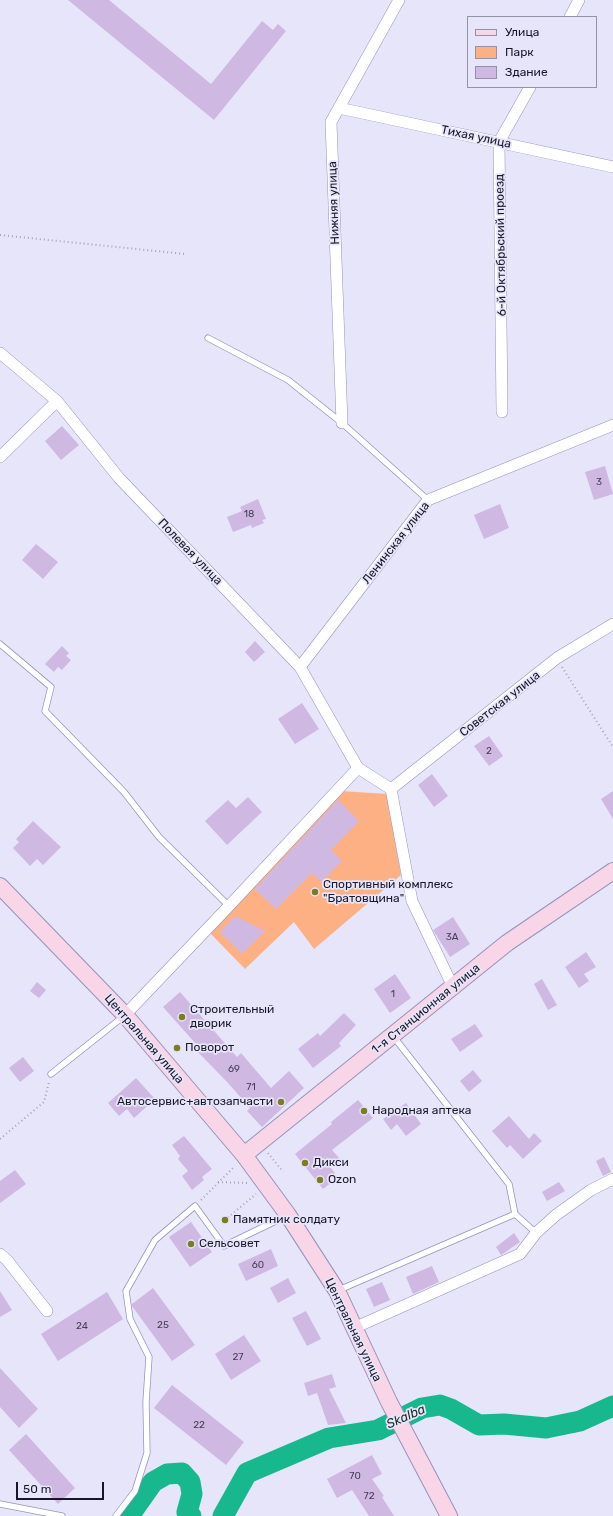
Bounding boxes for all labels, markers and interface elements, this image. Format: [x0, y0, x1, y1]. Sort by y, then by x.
legend [467, 16, 597, 88]
text: Улица [505, 25, 539, 39]
text: Парк [505, 45, 534, 59]
text: Здание [505, 65, 548, 79]
street label: Тихая улица [440, 123, 512, 151]
street label: Нижняя улица [325, 161, 343, 245]
street label: 6-й Октябрьский проезд [493, 174, 509, 316]
house number: 3 [596, 476, 602, 488]
street label: Ленинская улица [359, 499, 433, 587]
house number: 18 [244, 508, 254, 520]
street label: Полевая улица [155, 516, 225, 588]
street label: Советская улица [457, 668, 543, 740]
house number: 2 [486, 745, 492, 757]
place label: Спортивный комплекс "Братовщина" [323, 878, 453, 906]
marker: Спортивный комплекс "Братовщина" [310, 887, 320, 897]
house number: 3А [446, 931, 458, 943]
street label: 1-я Станционная улица [369, 961, 483, 1057]
house number: 1 [391, 988, 395, 1000]
street label: Центральная улица [101, 991, 187, 1087]
place label: Строительный дворик [190, 1003, 274, 1031]
marker: Строительный дворик [177, 1012, 187, 1022]
place label: Поворот [185, 1041, 234, 1055]
marker: Поворот [172, 1043, 182, 1053]
house number: 69 [228, 1063, 240, 1075]
house number: 71 [246, 1081, 256, 1093]
place label: Автосервис+автозапчасти [117, 1095, 273, 1109]
marker: Автосервис+автозапчасти [276, 1097, 286, 1107]
place label: Народная аптека [372, 1104, 471, 1118]
marker: Народная аптека [359, 1106, 369, 1116]
place label: Дикси [313, 1156, 349, 1170]
marker: Дикси [300, 1158, 310, 1168]
place label: Ozon [328, 1173, 356, 1187]
marker: Ozon [315, 1175, 325, 1185]
place label: Памятник солдату [233, 1213, 340, 1227]
marker: Памятник солдату [220, 1215, 230, 1225]
place label: Сельсовет [199, 1237, 260, 1251]
marker: Сельсовет [186, 1239, 196, 1249]
house number: 60 [252, 1259, 264, 1271]
street label: Центральная улица [322, 1276, 384, 1384]
house number: 25 [157, 1319, 169, 1331]
house number: 24 [76, 1320, 88, 1332]
house number: 27 [233, 1351, 243, 1363]
water label: Skalba [384, 1402, 428, 1432]
house number: 22 [193, 1419, 205, 1431]
house number: 70 [349, 1470, 361, 1482]
scale bar [18, 1474, 106, 1500]
text: 50 m [23, 1482, 51, 1496]
house number: 72 [364, 1490, 374, 1502]

